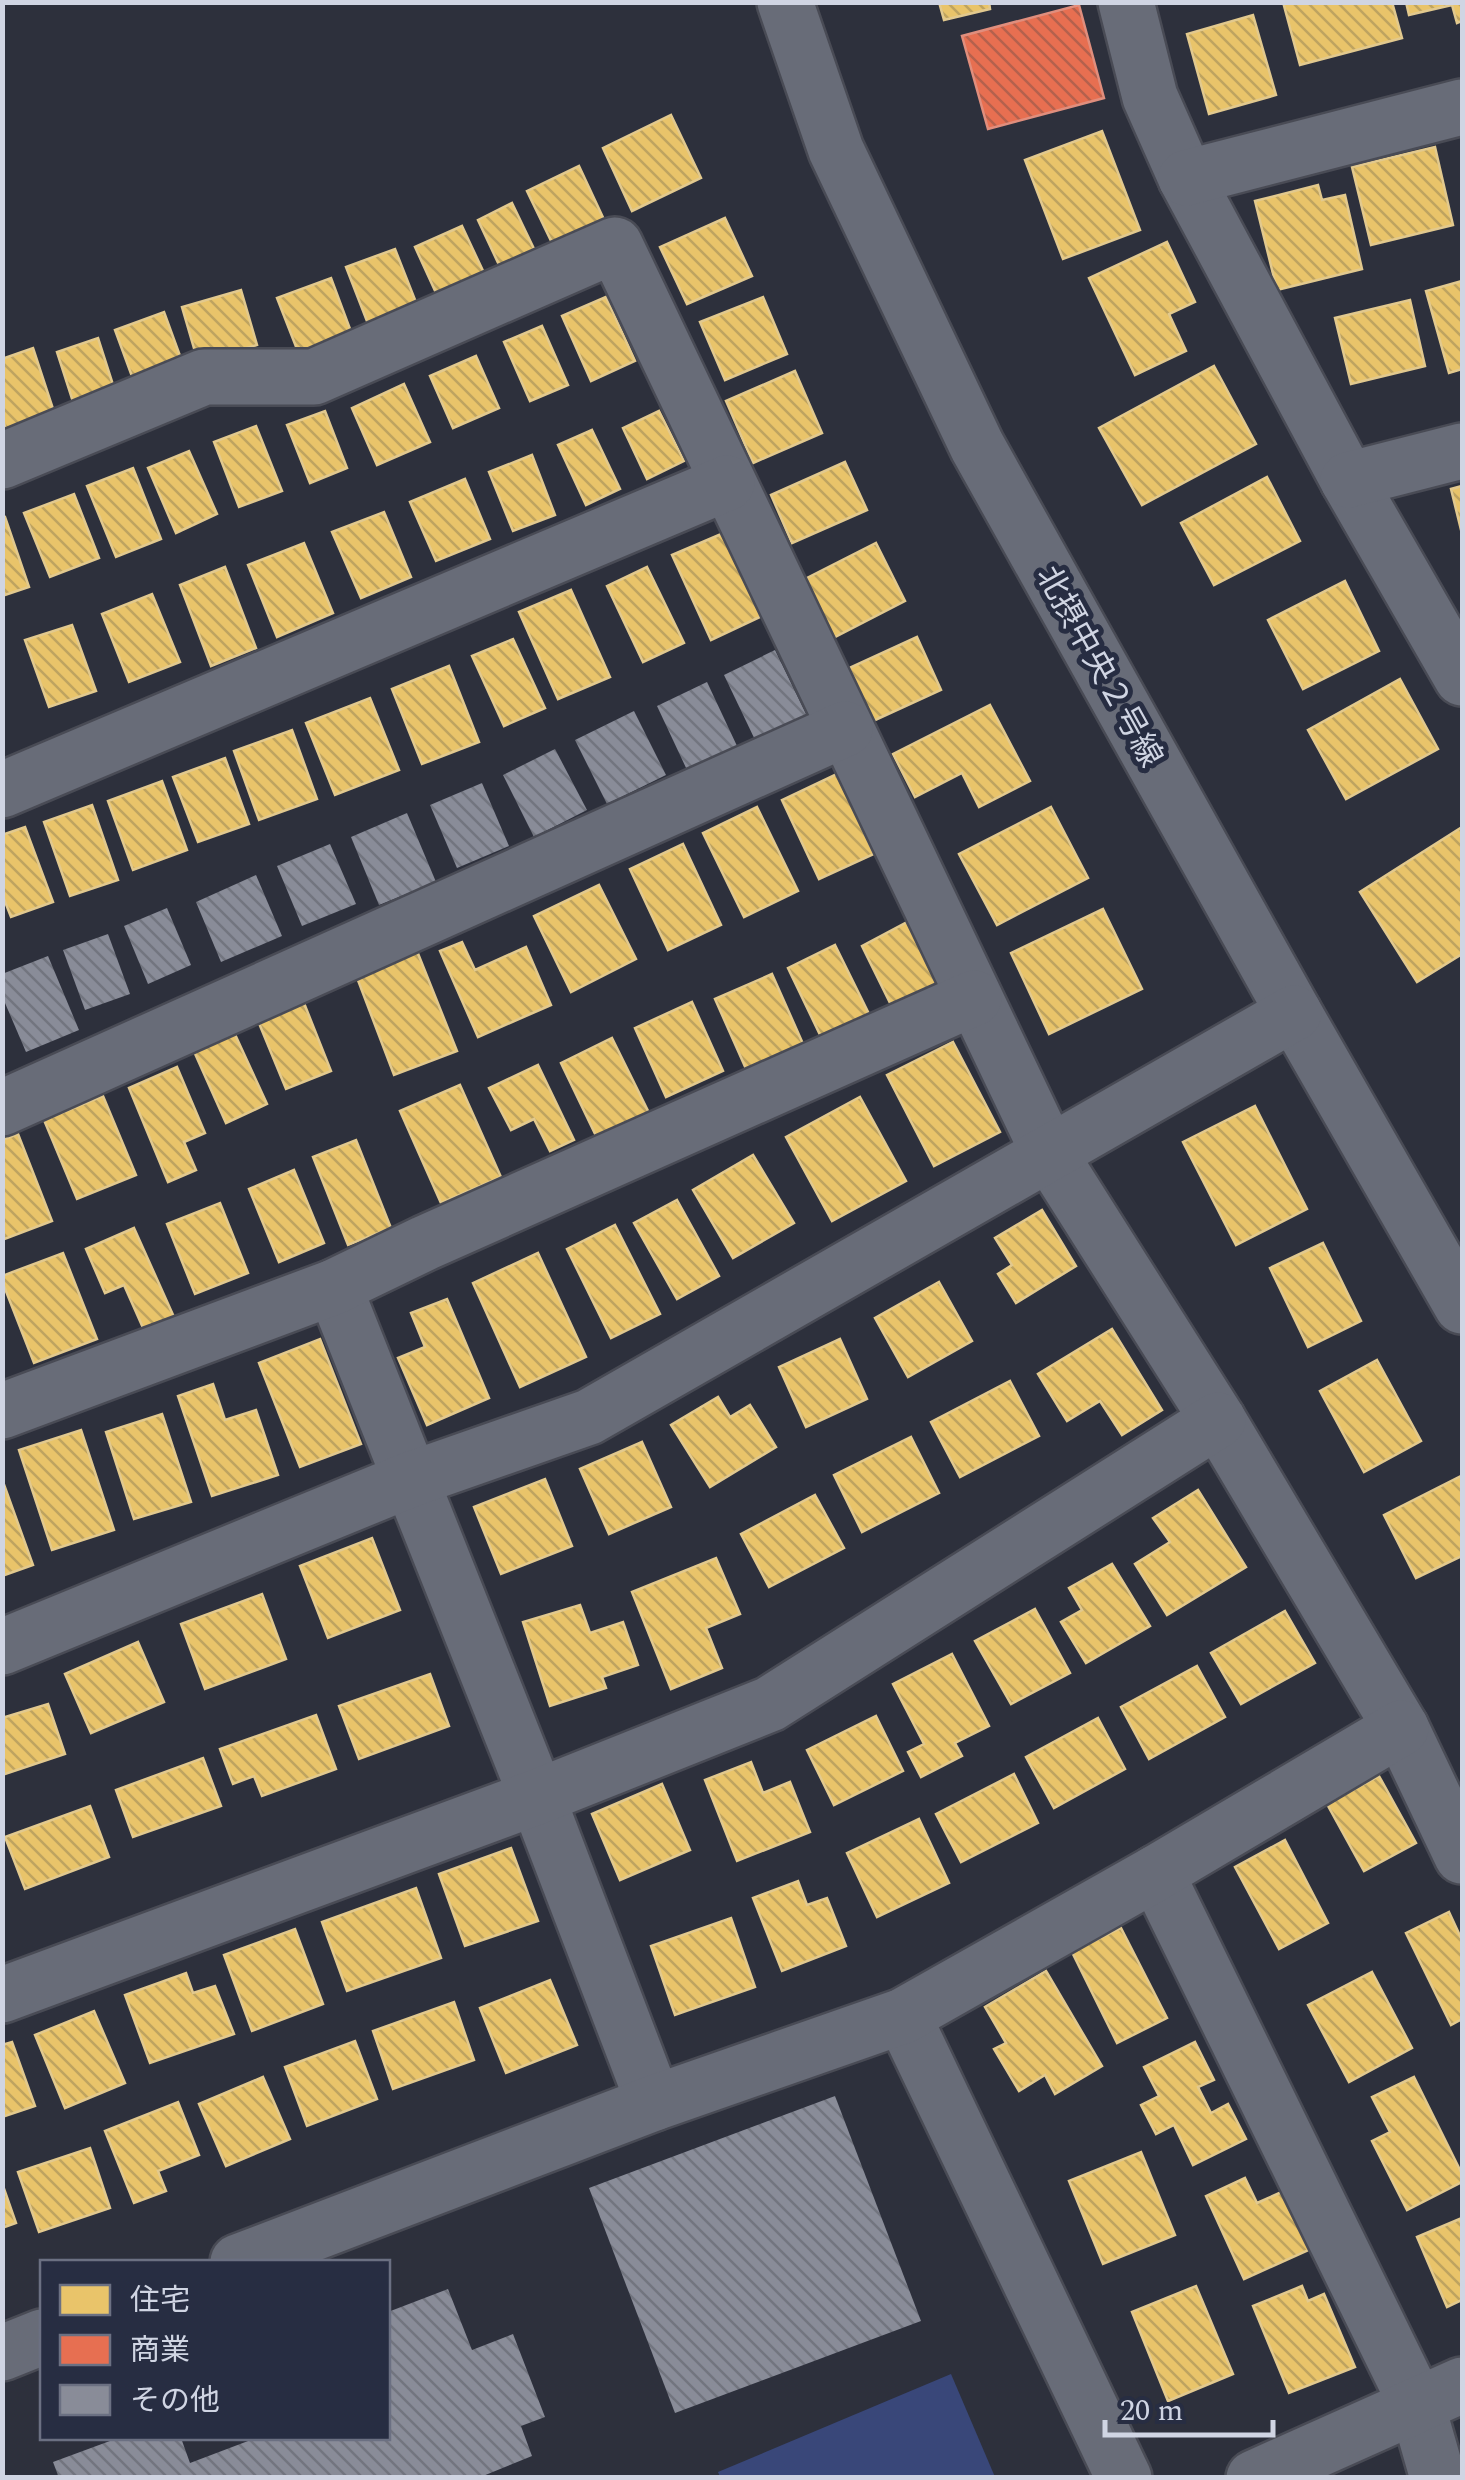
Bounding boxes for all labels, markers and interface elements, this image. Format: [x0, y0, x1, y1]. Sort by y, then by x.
street label: 北摂中央２号線 [1023, 557, 1174, 777]
legend [40, 2260, 390, 2440]
text: 住宅 [130, 2278, 190, 2324]
text: 商業 [130, 2328, 190, 2374]
scale bar [1105, 2375, 1272, 2437]
text: その他 [130, 2378, 220, 2424]
text: 20 m [1120, 2388, 1183, 2434]

